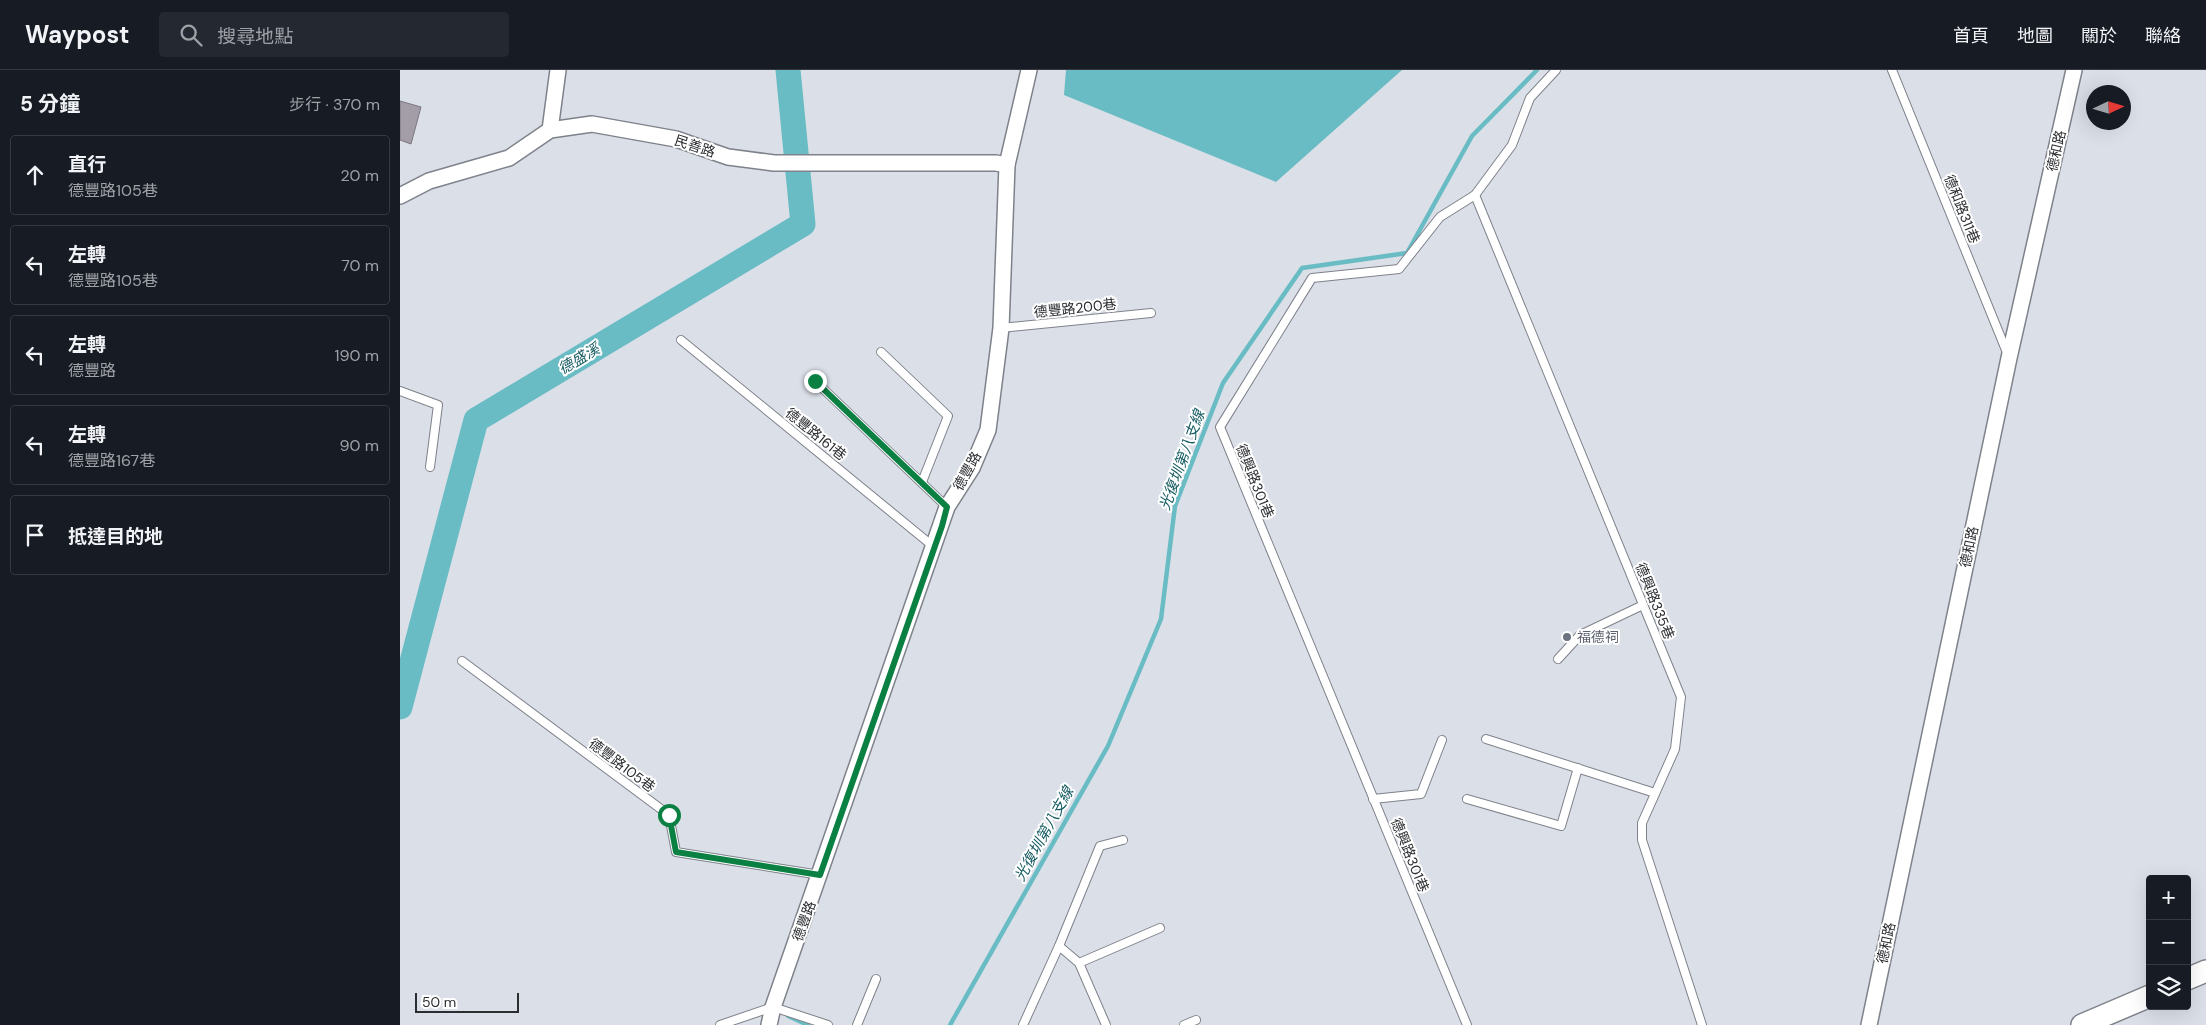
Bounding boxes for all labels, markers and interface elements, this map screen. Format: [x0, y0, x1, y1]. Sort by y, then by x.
search box [159, 12, 509, 57]
text: Waypost [25, 19, 129, 50]
icon: search [177, 21, 205, 49]
text: 搜尋地點 [217, 24, 293, 49]
text: 首頁 [1953, 24, 1989, 48]
text: 地圖 [2017, 24, 2053, 48]
text: 關於 [2081, 24, 2117, 48]
text: 聯絡 [2145, 24, 2181, 48]
north arrow [2086, 85, 2131, 130]
text: 5 分鐘 [20, 90, 80, 118]
text: 步行 · 370 m [289, 94, 380, 115]
street label: 德和路 [2043, 129, 2069, 173]
street label: 民善路 [672, 131, 718, 161]
text: 直行 [68, 152, 106, 177]
icon: ahead [21, 161, 49, 189]
text: 20 m [340, 165, 379, 186]
street label: 德和路311巷 [1940, 172, 1984, 246]
text: 德豐路105巷 [68, 180, 158, 201]
text: 左轉 [68, 242, 106, 267]
icon: left [21, 251, 49, 279]
text: 70 m [341, 255, 379, 276]
text: 德豐路105巷 [68, 270, 158, 291]
street label: 德豐路200巷 [1033, 295, 1117, 321]
text: 左轉 [68, 332, 106, 357]
water label: 德盛溪 [555, 338, 605, 379]
icon: left [21, 341, 49, 369]
text: 190 m [335, 345, 379, 366]
text: 德豐路 [68, 360, 116, 381]
route end [804, 370, 827, 393]
street label: 德豐路161巷 [782, 404, 850, 464]
water label: 光復圳第八支線 [1155, 405, 1210, 513]
text: 左轉 [68, 422, 106, 447]
icon: left [21, 431, 49, 459]
text: 90 m [339, 435, 379, 456]
street label: 德興路301巷 [1232, 441, 1278, 521]
street label: 德豐路 [949, 448, 985, 494]
text: 德豐路167巷 [68, 450, 155, 471]
icon: arrive [21, 521, 49, 549]
text: 抵達目的地 [68, 524, 163, 549]
street label: 德和路 [1956, 525, 1982, 569]
street label: 德興路335巷 [1631, 560, 1679, 642]
place label: 福德祠 [1577, 628, 1619, 646]
marker: 福德祠 [1561, 631, 1573, 643]
street label: 德豐路105巷 [585, 734, 659, 796]
water label: 光復圳第八支線 [1010, 781, 1079, 885]
route start [658, 804, 681, 827]
street label: 德興路301巷 [1387, 815, 1433, 895]
map controls [2146, 875, 2191, 1010]
button: + [2146, 875, 2191, 920]
street label: 德豐路 [788, 898, 820, 944]
button: − [2146, 920, 2191, 965]
street label: 德和路 [1873, 921, 1899, 965]
button: layers [2146, 965, 2191, 1010]
scale bar [415, 990, 519, 1013]
text: 50 m [422, 993, 456, 1011]

